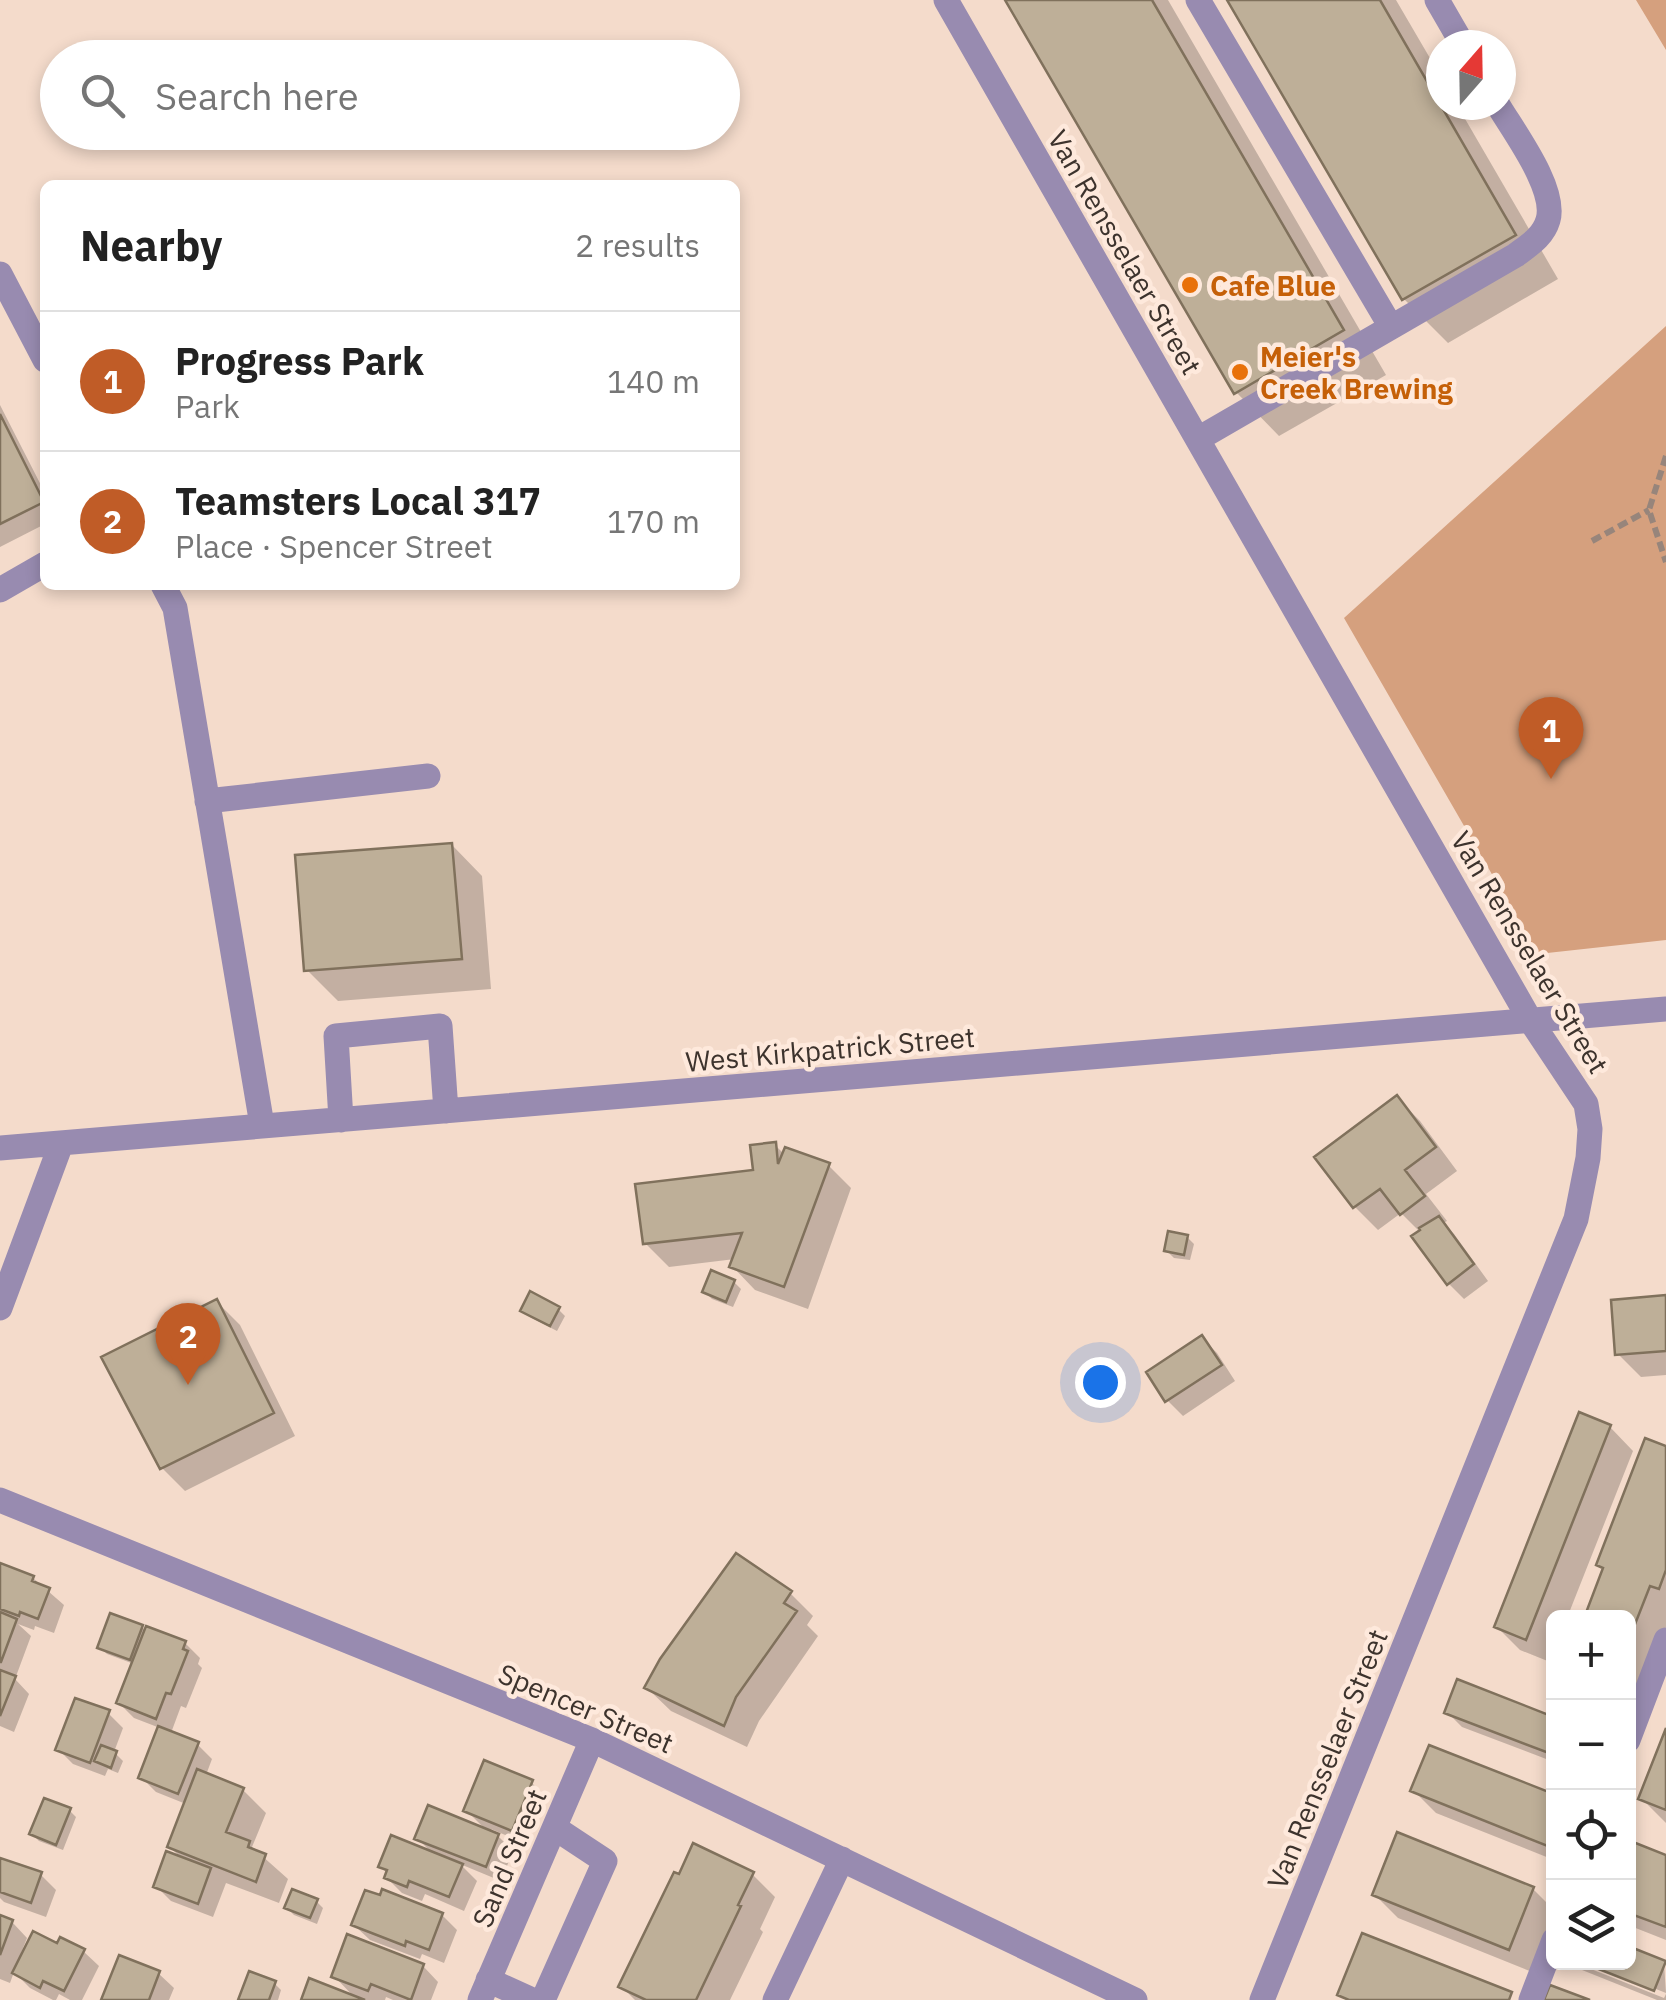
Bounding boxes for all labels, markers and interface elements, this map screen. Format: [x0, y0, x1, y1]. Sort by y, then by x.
north arrow [1426, 30, 1516, 120]
search box [40, 40, 740, 150]
icon: search [75, 68, 130, 123]
text: Search here [155, 71, 359, 120]
street label: Van Rensselaer Street [1040, 123, 1210, 381]
text: Nearby [80, 218, 222, 273]
text: 2 results [575, 224, 700, 266]
place label: Cafe Blue [1210, 267, 1336, 304]
marker: Cafe Blue [1179, 274, 1201, 296]
text: Progress Park [175, 336, 424, 385]
place label: Meier's Creek Brewing [1260, 338, 1453, 407]
text: 1 [103, 360, 122, 402]
text: 140 m [607, 360, 700, 402]
marker: Meier's Creek Brewing [1229, 361, 1251, 383]
text: Park [175, 385, 240, 427]
text: Teamsters Local 317 [175, 476, 541, 525]
text: 2 [103, 500, 122, 542]
text: 170 m [607, 500, 700, 542]
text: Place · Spencer Street [175, 525, 493, 567]
pin: 1 [1518, 696, 1584, 779]
street label: Van Rensselaer Street [1443, 824, 1617, 1080]
street label: West Kirkpatrick Street [684, 1018, 976, 1080]
pin: 2 [156, 1302, 220, 1385]
your location [1075, 1357, 1126, 1408]
map controls [1546, 1610, 1636, 1970]
button: + [1546, 1610, 1636, 1700]
street label: Van Rensselaer Street [1258, 1624, 1396, 1894]
street label: Spencer Street [493, 1654, 679, 1762]
button: − [1546, 1700, 1636, 1790]
street label: Sand Street [463, 1783, 555, 1933]
button: locate [1546, 1790, 1636, 1880]
button: layers [1546, 1880, 1636, 1970]

